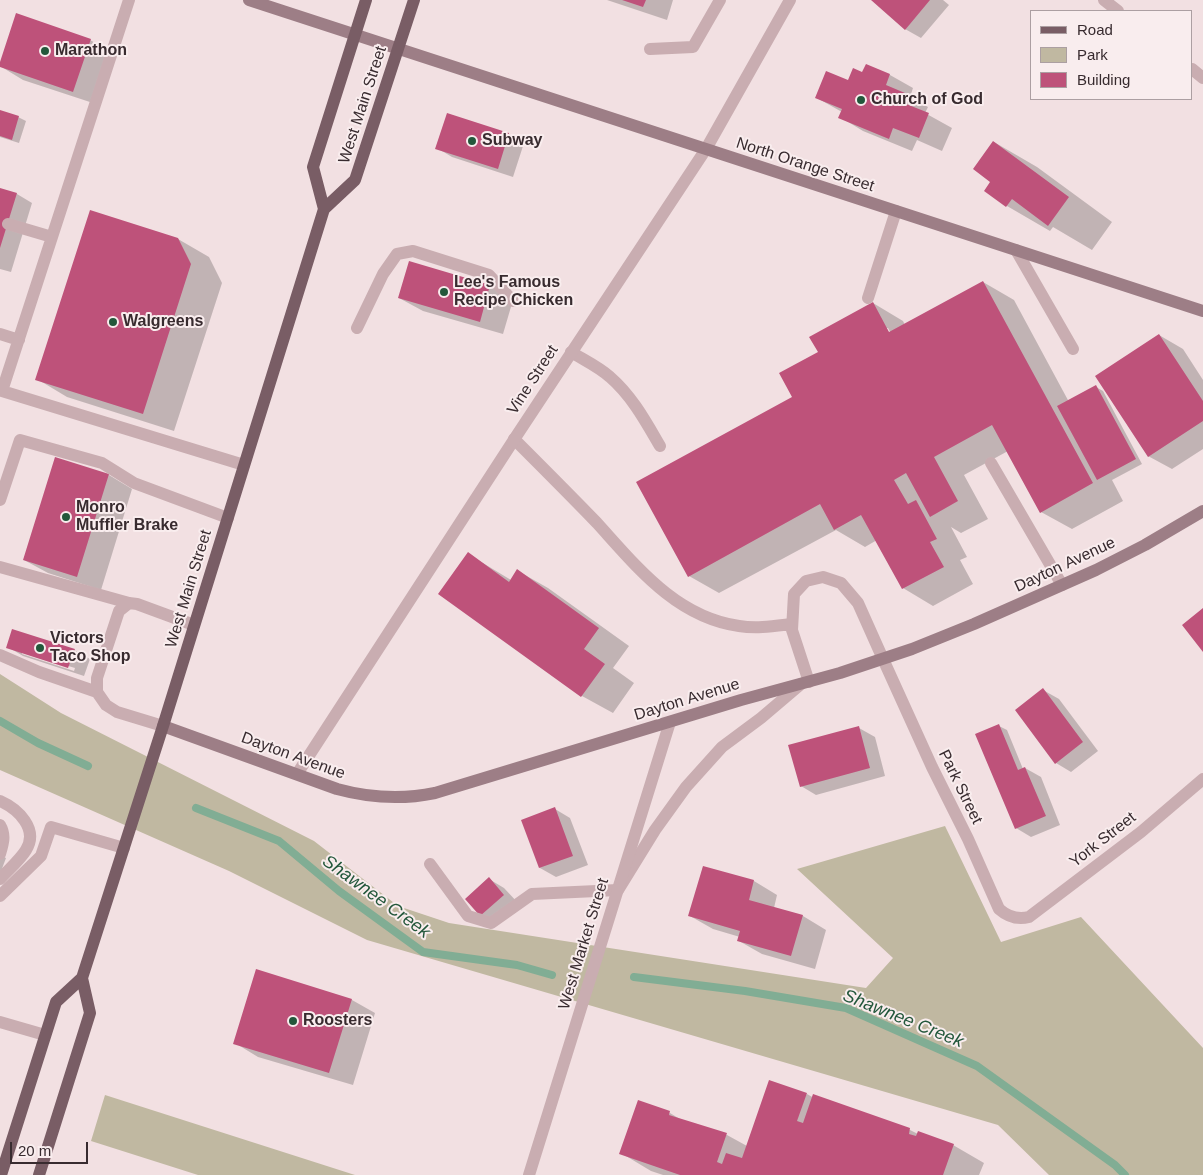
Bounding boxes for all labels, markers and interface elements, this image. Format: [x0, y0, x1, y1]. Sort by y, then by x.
legend [1030, 10, 1193, 100]
text: Road [1077, 21, 1113, 38]
place label: Marathon [55, 41, 127, 61]
street label: West Main Street [335, 44, 391, 166]
marker: Marathon [39, 45, 51, 57]
text: Park [1077, 46, 1108, 63]
text: Building [1077, 71, 1130, 88]
place label: Church of God [871, 90, 983, 110]
marker: Church of God [855, 94, 867, 106]
place label: Subway [482, 131, 542, 151]
street label: North Orange Street [734, 134, 876, 196]
marker: Subway [466, 135, 478, 147]
place label: Lee's Famous Recipe Chicken [454, 273, 573, 311]
marker: Lee's Famous Recipe Chicken [438, 286, 450, 298]
place label: Walgreens [123, 312, 203, 332]
marker: Walgreens [107, 316, 119, 328]
street label: Vine Street [503, 342, 563, 418]
place label: Monro Muffler Brake [76, 498, 178, 536]
marker: Monro Muffler Brake [60, 511, 72, 523]
street label: West Main Street [162, 528, 216, 650]
street label: Dayton Avenue [1011, 533, 1119, 597]
place label: Victors Taco Shop [50, 629, 131, 667]
marker: Victors Taco Shop [34, 642, 46, 654]
street label: Dayton Avenue [632, 675, 742, 725]
street label: Dayton Avenue [238, 728, 348, 784]
street label: Park Street [934, 747, 986, 827]
street label: York Street [1066, 808, 1140, 872]
water label: Shawnee Creek [318, 851, 434, 943]
street label: West Market Street [555, 876, 613, 1012]
water label: Shawnee Creek [840, 985, 966, 1053]
place label: Roosters [303, 1011, 372, 1031]
marker: Roosters [287, 1015, 299, 1027]
scale bar [12, 1132, 90, 1164]
text: 20 m [18, 1142, 51, 1159]

